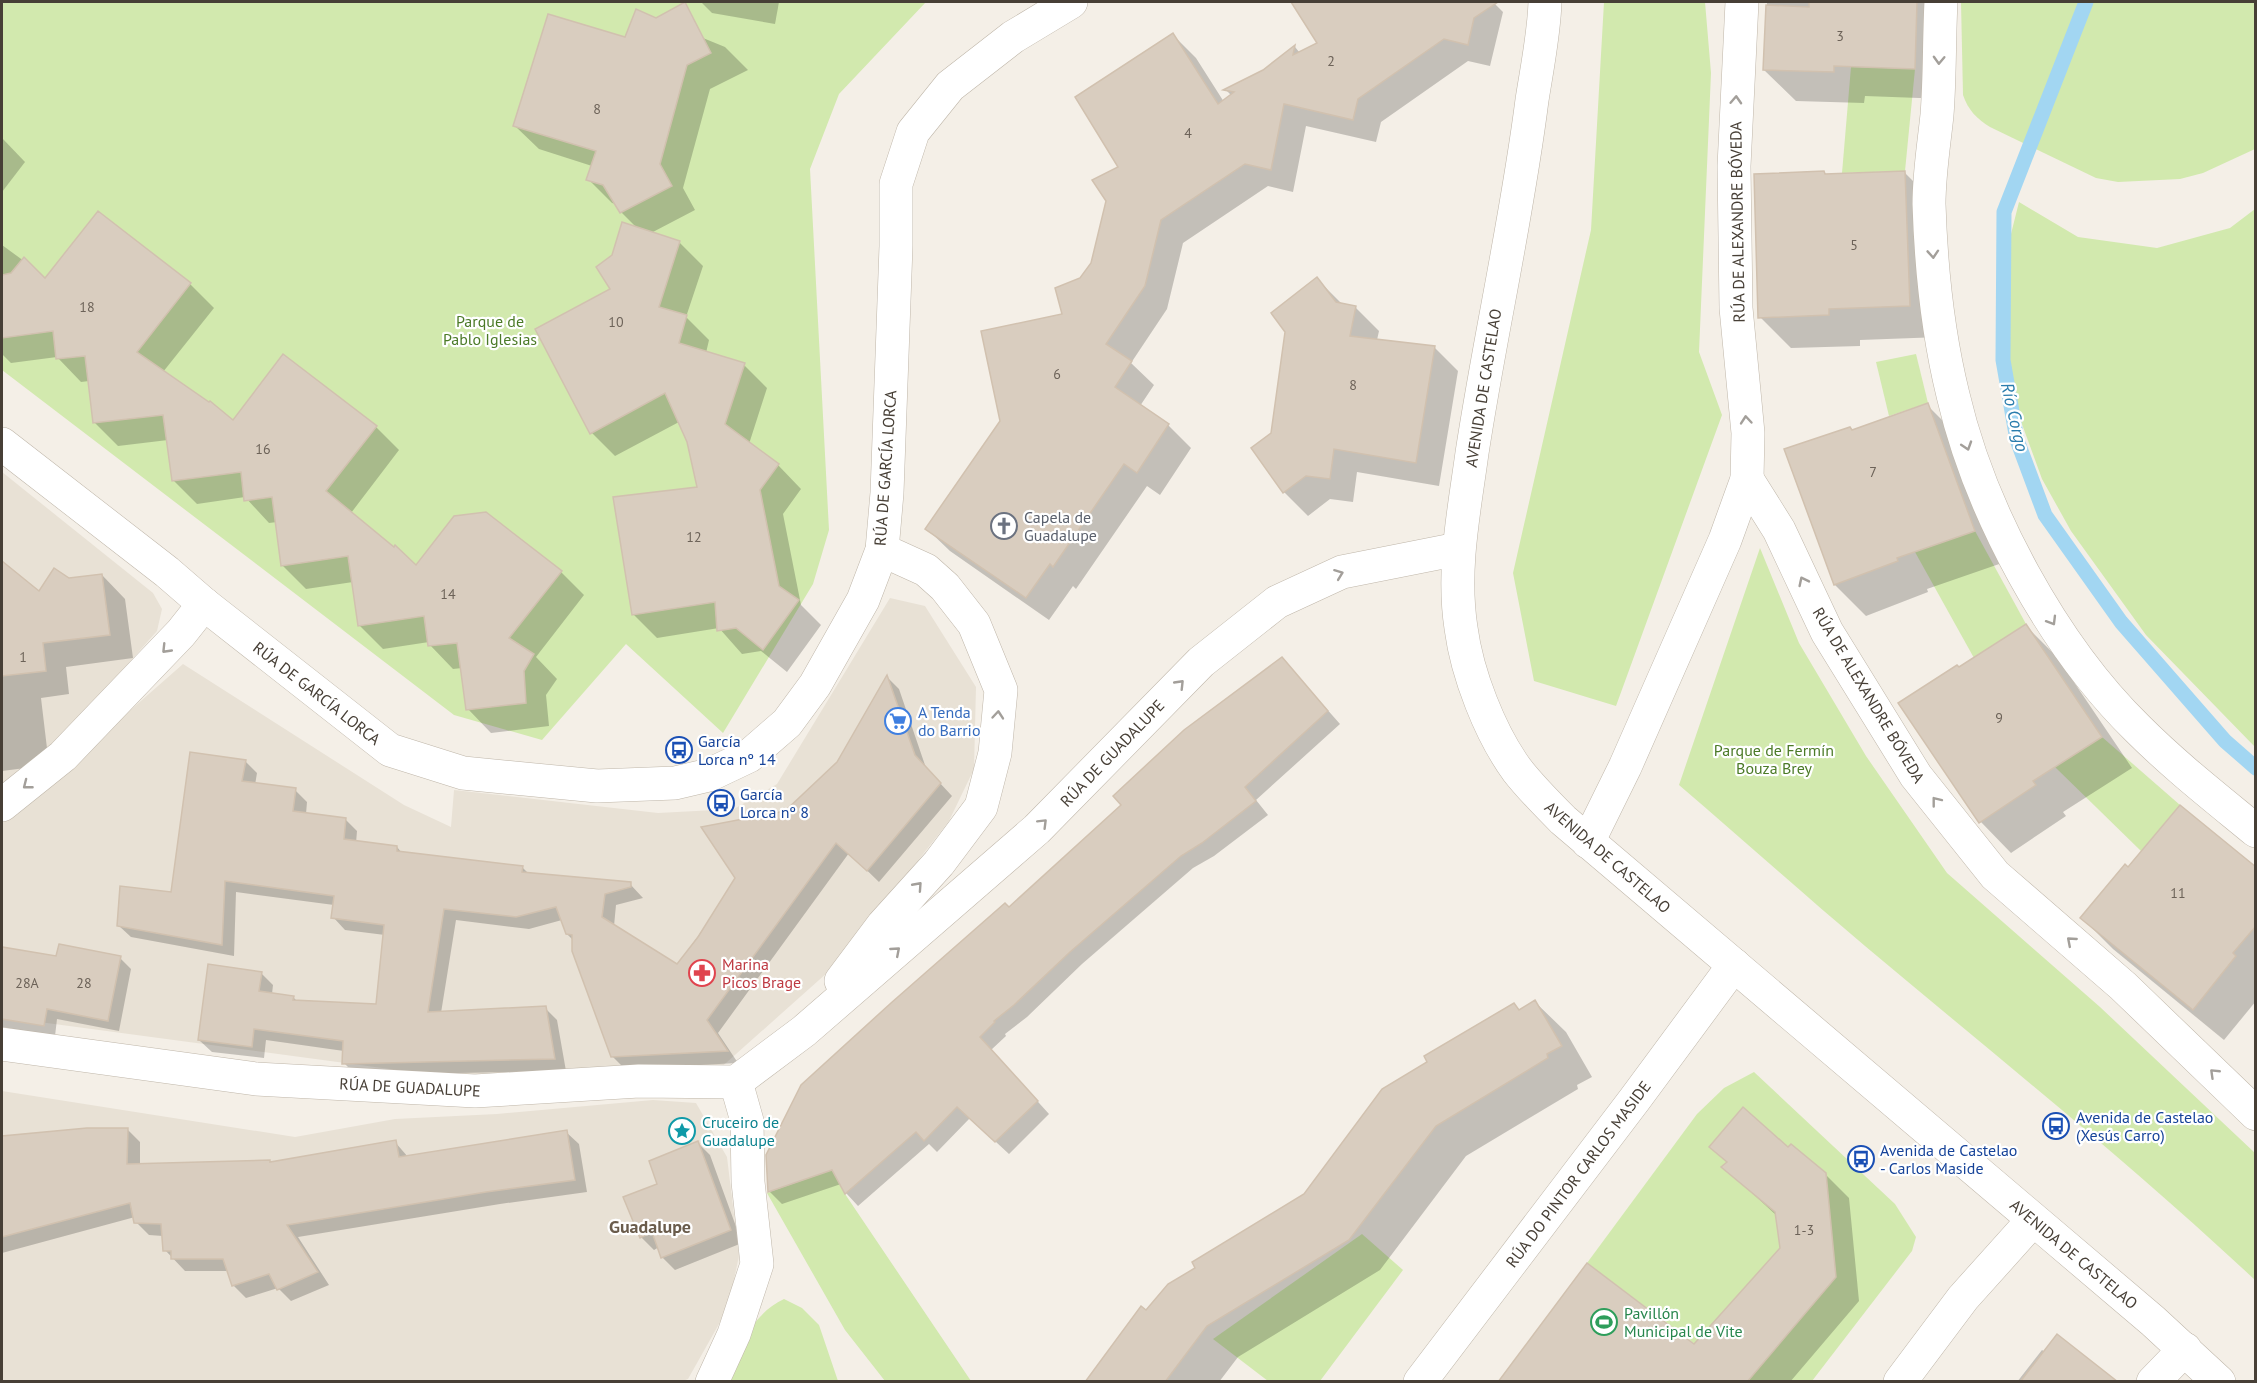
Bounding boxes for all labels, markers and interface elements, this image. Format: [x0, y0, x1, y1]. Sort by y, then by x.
house number: 3 [1836, 27, 1844, 45]
house number: 2 [1327, 52, 1335, 70]
one-way arrow [1932, 55, 1945, 64]
one-way arrow [1730, 95, 1743, 104]
house number: 8 [593, 100, 601, 118]
street label: RÚA DE ALEXANDRE BÓVEDA [1725, 121, 1749, 323]
house number: 4 [1184, 124, 1192, 142]
house number: 5 [1850, 236, 1858, 254]
one-way arrow [1927, 250, 1940, 259]
house number: 18 [79, 298, 95, 316]
street label: AVENIDA DE CASTELAO [1461, 307, 1505, 469]
park label: Parque de Pablo Iglesias [443, 311, 537, 349]
house number: 10 [608, 313, 624, 331]
house number: 6 [1053, 365, 1061, 383]
house number: 8 [1349, 376, 1357, 394]
water label: Río Corgo [1996, 380, 2034, 454]
street label: RÚA DE GARCÍA LORCA [870, 389, 900, 547]
one-way arrow [1740, 416, 1753, 425]
house number: 16 [255, 440, 271, 458]
one-way arrow [1960, 440, 1973, 451]
house number: 7 [1869, 463, 1877, 481]
place label: Capela de Guadalupe [1024, 507, 1097, 545]
church icon: Capela de Guadalupe [989, 511, 1019, 541]
house number: 12 [686, 528, 702, 546]
one-way arrow [1333, 569, 1343, 582]
one-way arrow [1798, 576, 1810, 587]
house number: 14 [440, 585, 456, 603]
street label: RÚA DE ALEXANDRE BÓVEDA [1809, 604, 1930, 787]
one-way arrow [2044, 615, 2056, 625]
street label: RÚA DE GARCÍA LORCA [249, 637, 385, 749]
one-way arrow [162, 642, 173, 652]
house number: 1 [19, 648, 27, 666]
one-way arrow [1172, 680, 1183, 691]
street label: RÚA DE GUADALUPE [1056, 695, 1168, 811]
place label: A Tenda do Barrio [918, 702, 980, 740]
supermarket icon: A Tenda do Barrio [883, 706, 913, 736]
house number: 9 [1995, 709, 2003, 727]
one-way arrow [991, 710, 1004, 719]
place label: García Lorca nº 14 [698, 731, 776, 769]
bus stop icon: García Lorca nº 14 [664, 735, 694, 765]
park label: Parque de Fermín Bouza Brey [1714, 740, 1834, 778]
one-way arrow [23, 777, 34, 788]
place label: García Lorca nº 8 [740, 784, 809, 822]
bus stop icon: García Lorca nº 8 [706, 788, 736, 818]
street label: AVENIDA DE CASTELAO [1541, 797, 1675, 917]
one-way arrow [1932, 797, 1943, 808]
one-way arrow [1036, 819, 1047, 830]
one-way arrow [911, 882, 922, 893]
house number: 11 [2170, 884, 2186, 902]
one-way arrow [2067, 937, 2078, 948]
one-way arrow [889, 948, 900, 959]
place label: Marina Picos Brage [722, 954, 801, 992]
pharmacy icon: Marina Picos Brage [687, 958, 717, 988]
house number: 28A [15, 974, 40, 992]
house number: 28 [76, 974, 92, 992]
one-way arrow [2210, 1070, 2221, 1081]
street label: RÚA DE GUADALUPE [339, 1073, 481, 1101]
street label: RÚA DO PINTOR CARLOS MASIDE [1501, 1077, 1655, 1271]
place label: Avenida de Castelao (Xesús Carro) [2076, 1107, 2213, 1145]
bus stop icon: Avenida de Castelao (Xesús Carro) [2041, 1111, 2071, 1141]
place label: Cruceiro de Guadalupe [702, 1112, 779, 1150]
place icon: Cruceiro de Guadalupe [667, 1116, 697, 1146]
place label: Avenida de Castelao - Carlos Maside [1880, 1140, 2017, 1178]
bus stop icon: Avenida de Castelao - Carlos Maside [1846, 1144, 1876, 1174]
street label: AVENIDA DE CASTELAO [2006, 1195, 2142, 1313]
district label: Guadalupe [609, 1215, 691, 1238]
house number: 1-3 [1794, 1221, 1814, 1239]
place label: Pavillón Municipal de Vite [1624, 1303, 1743, 1341]
sports icon: Pavillón Municipal de Vite [1589, 1307, 1619, 1337]

